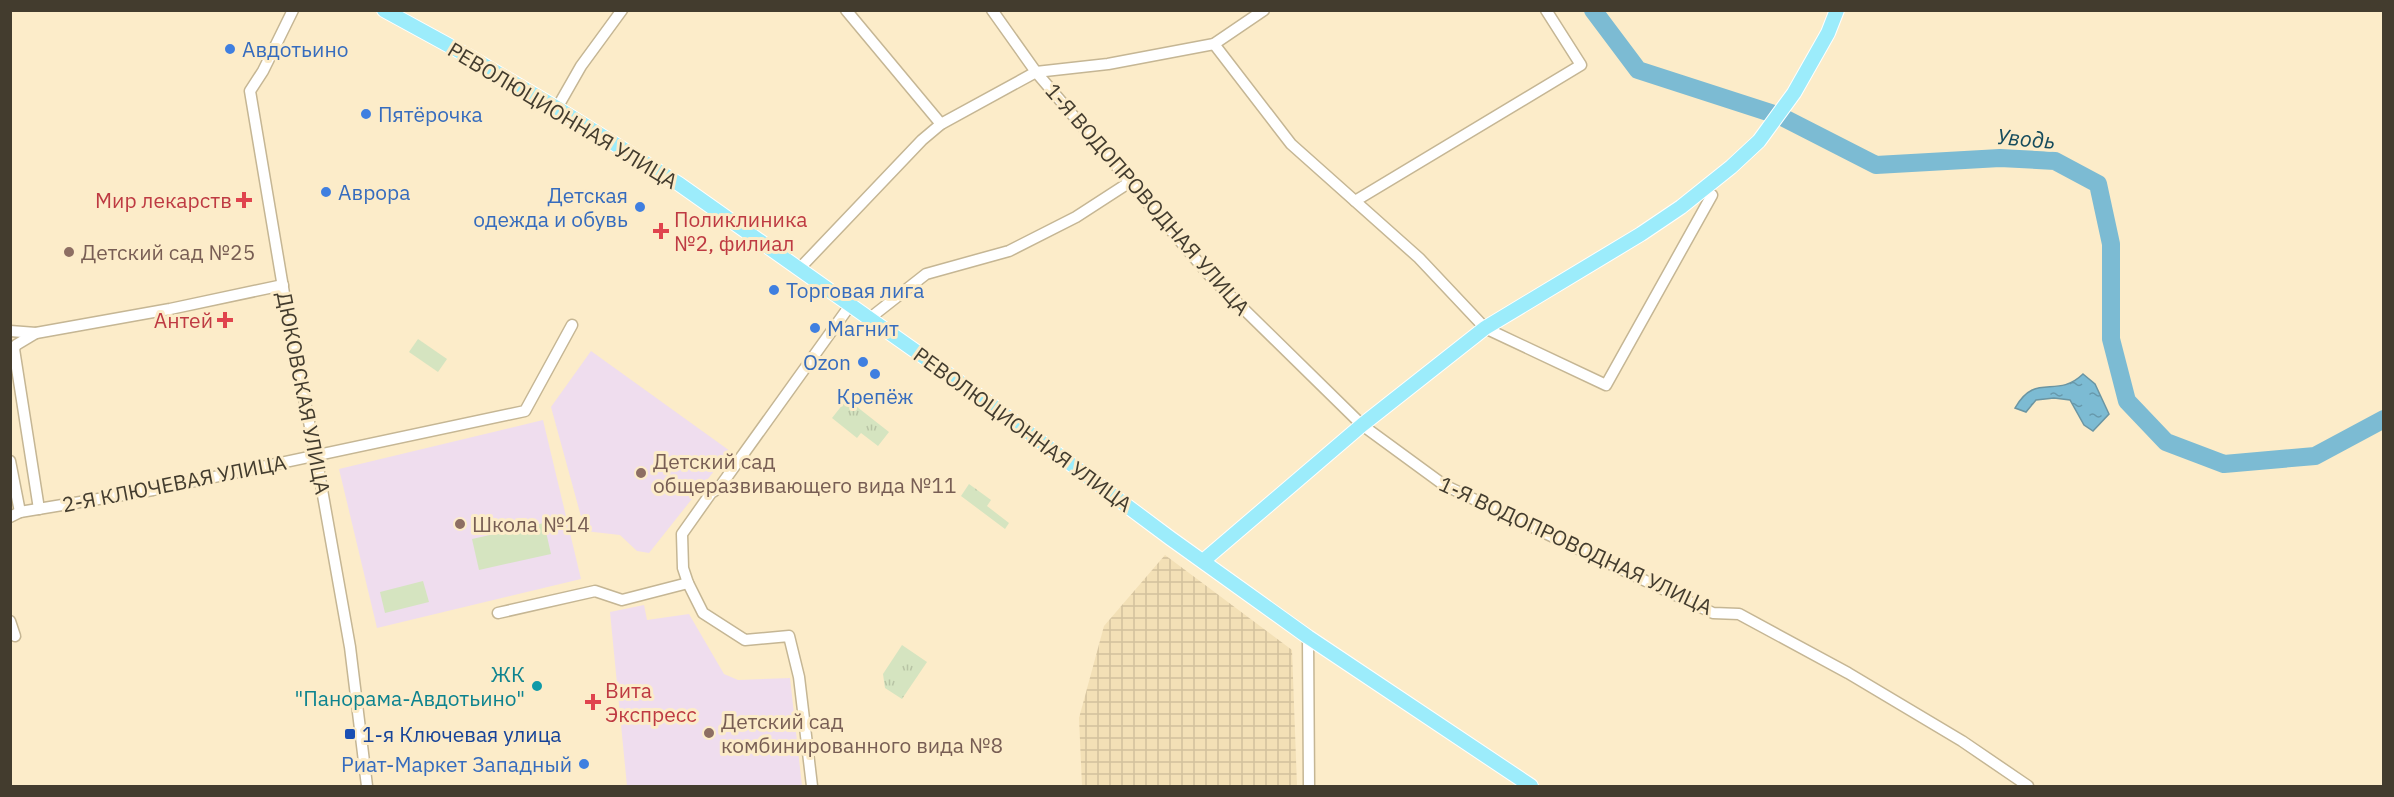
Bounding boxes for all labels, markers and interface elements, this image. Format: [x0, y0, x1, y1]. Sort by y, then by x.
place label: Авдотьино [242, 35, 349, 63]
street label: РЕВОЛЮЦИОННАЯ УЛИЦА [443, 35, 683, 195]
marker: Авдотьино [223, 42, 237, 56]
street label: 1-Я ВОДОПРОВОДНАЯ УЛИЦА [1040, 77, 1256, 321]
place label: Пятёрочка [378, 100, 483, 128]
marker: Пятёрочка [359, 107, 373, 121]
water label: Уводь [1996, 121, 2056, 155]
place label: Аврора [338, 178, 411, 206]
place label: Детская одежда и обувь [473, 181, 628, 233]
marker: Аврора [319, 185, 333, 199]
place label: Мир лекарств [95, 186, 232, 214]
marker: Мир лекарств [237, 193, 251, 207]
marker: Детская одежда и обувь [633, 200, 647, 214]
place label: Поликлиника №2, филиал [674, 205, 807, 257]
marker: Поликлиника №2, филиал [652, 222, 670, 240]
place label: Детский сад №25 [81, 238, 255, 266]
marker: Детский сад №25 [62, 245, 76, 259]
place label: Торговая лига [786, 276, 924, 304]
marker: Торговая лига [767, 283, 781, 297]
street label: ДЮКОВСКАЯ УЛИЦА [271, 289, 337, 497]
place label: Антей [154, 306, 213, 334]
marker: Антей [218, 313, 232, 327]
place label: Магнит [827, 314, 899, 342]
marker: Магнит [808, 321, 822, 335]
street label: РЕВОЛЮЦИОННАЯ УЛИЦА [908, 340, 1138, 518]
place label: Ozon [803, 348, 851, 376]
marker: Ozon [856, 355, 870, 369]
marker: Крепёж [868, 367, 882, 381]
place label: Крепёж [836, 382, 914, 410]
place label: Детский сад общеразвивающего вида №11 [653, 447, 957, 499]
street label: 2-Я КЛЮЧЕВАЯ УЛИЦА [59, 448, 289, 518]
marker: Детский сад общеразвивающего вида №11 [634, 466, 648, 480]
street label: 1-Я ВОДОПРОВОДНАЯ УЛИЦА [1435, 469, 1717, 621]
place label: Школа №14 [472, 510, 590, 538]
marker: Школа №14 [453, 517, 467, 531]
place label: ЖК "Панорама-Авдотьино" [294, 660, 525, 712]
place label: Вита Экспресс [605, 676, 697, 728]
marker: ЖК "Панорама-Авдотьино" [530, 679, 544, 693]
marker: Вита Экспресс [586, 695, 600, 709]
place label: Детский сад комбинированного вида №8 [721, 707, 1003, 759]
place label: 1-я Ключевая улица [362, 720, 561, 748]
marker: Детский сад комбинированного вида №8 [702, 726, 716, 740]
marker: 1-я Ключевая улица [343, 727, 357, 741]
place label: Риат-Маркет Западный [341, 750, 572, 778]
marker: Риат-Маркет Западный [577, 757, 591, 771]

